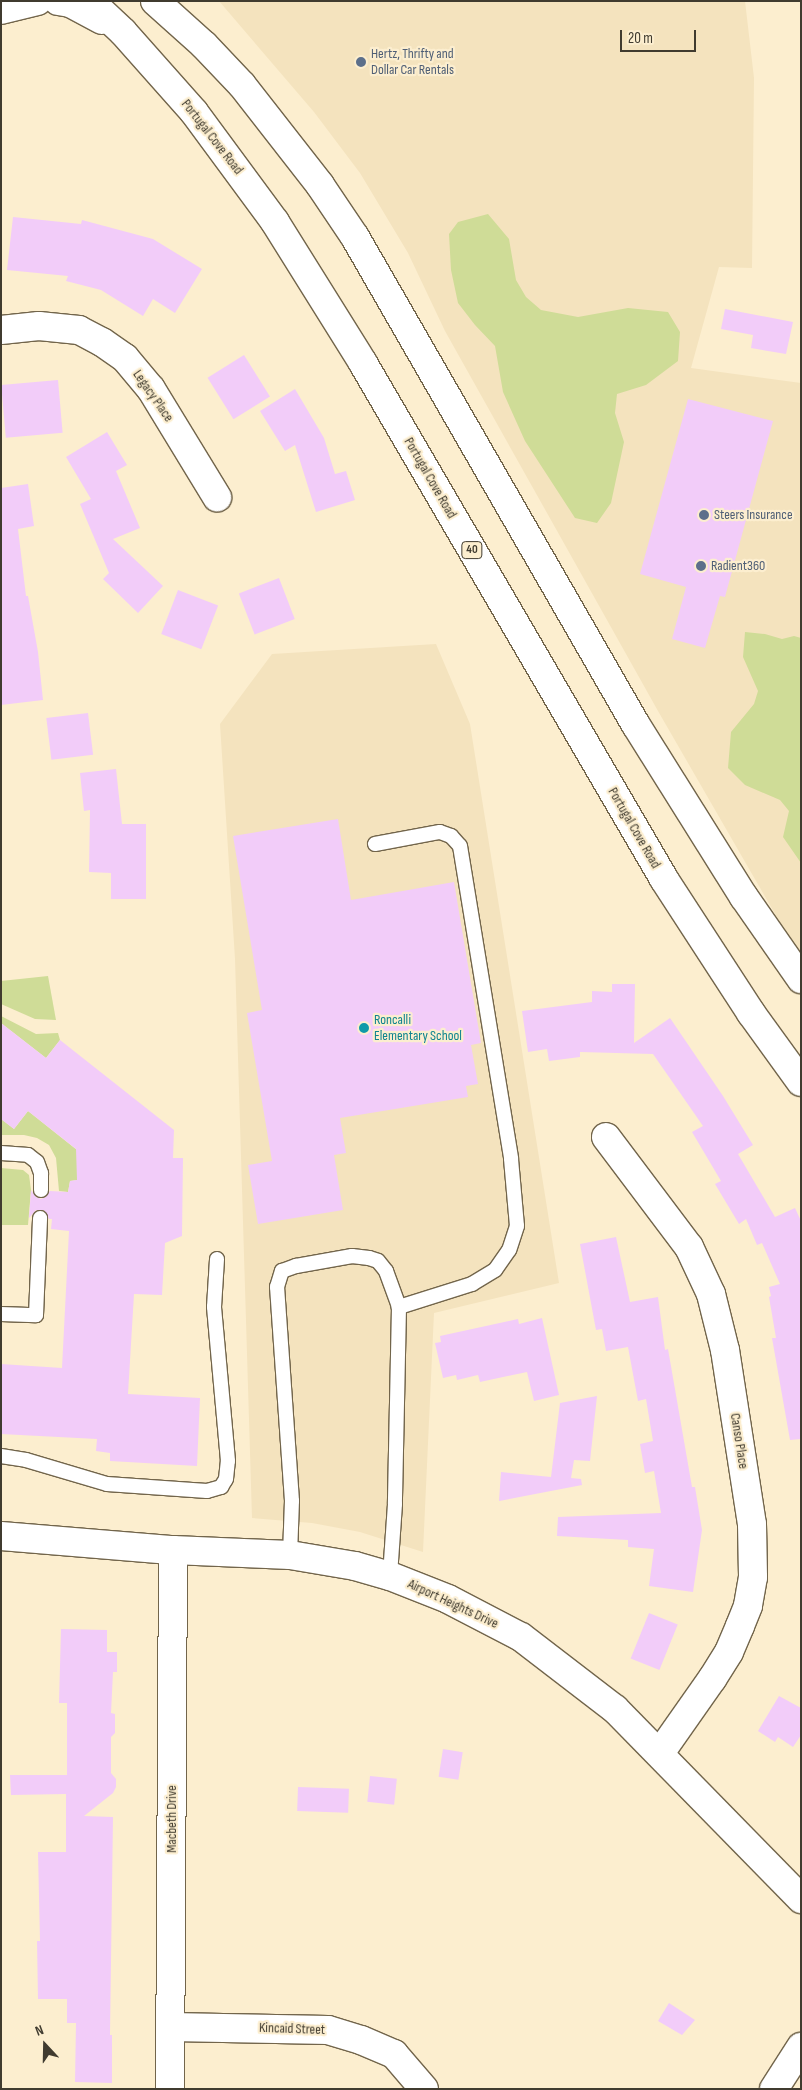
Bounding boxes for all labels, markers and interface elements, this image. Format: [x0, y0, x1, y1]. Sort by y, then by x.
scale bar [622, 20, 698, 52]
text: 20 m [628, 29, 653, 48]
place label: Hertz, Thrifty and Dollar Car Rentals [371, 46, 454, 78]
marker: Hertz, Thrifty and Dollar Car Rentals [355, 56, 367, 68]
street label: Portugal Cove Road [178, 96, 246, 178]
street label: Legacy Place [129, 367, 177, 425]
street label: Portugal Cove Road [400, 435, 460, 521]
place label: Steers Insurance [714, 507, 793, 523]
marker: Steers Insurance [698, 509, 710, 521]
road number: 40 [461, 540, 483, 560]
place label: Radient360 [711, 558, 765, 574]
marker: Radient360 [695, 560, 707, 572]
street label: Portugal Cove Road [604, 785, 664, 871]
place label: Roncalli Elementary School [374, 1012, 462, 1044]
marker: Roncalli Elementary School [358, 1022, 370, 1034]
street label: Canso Place [726, 1412, 752, 1470]
street label: Airport Heights Drive [405, 1576, 501, 1632]
street label: Macbeth Drive [164, 1785, 180, 1853]
street label: Kincaid Street [259, 2019, 325, 2039]
north arrow [20, 2020, 70, 2070]
text: N [33, 2021, 46, 2040]

